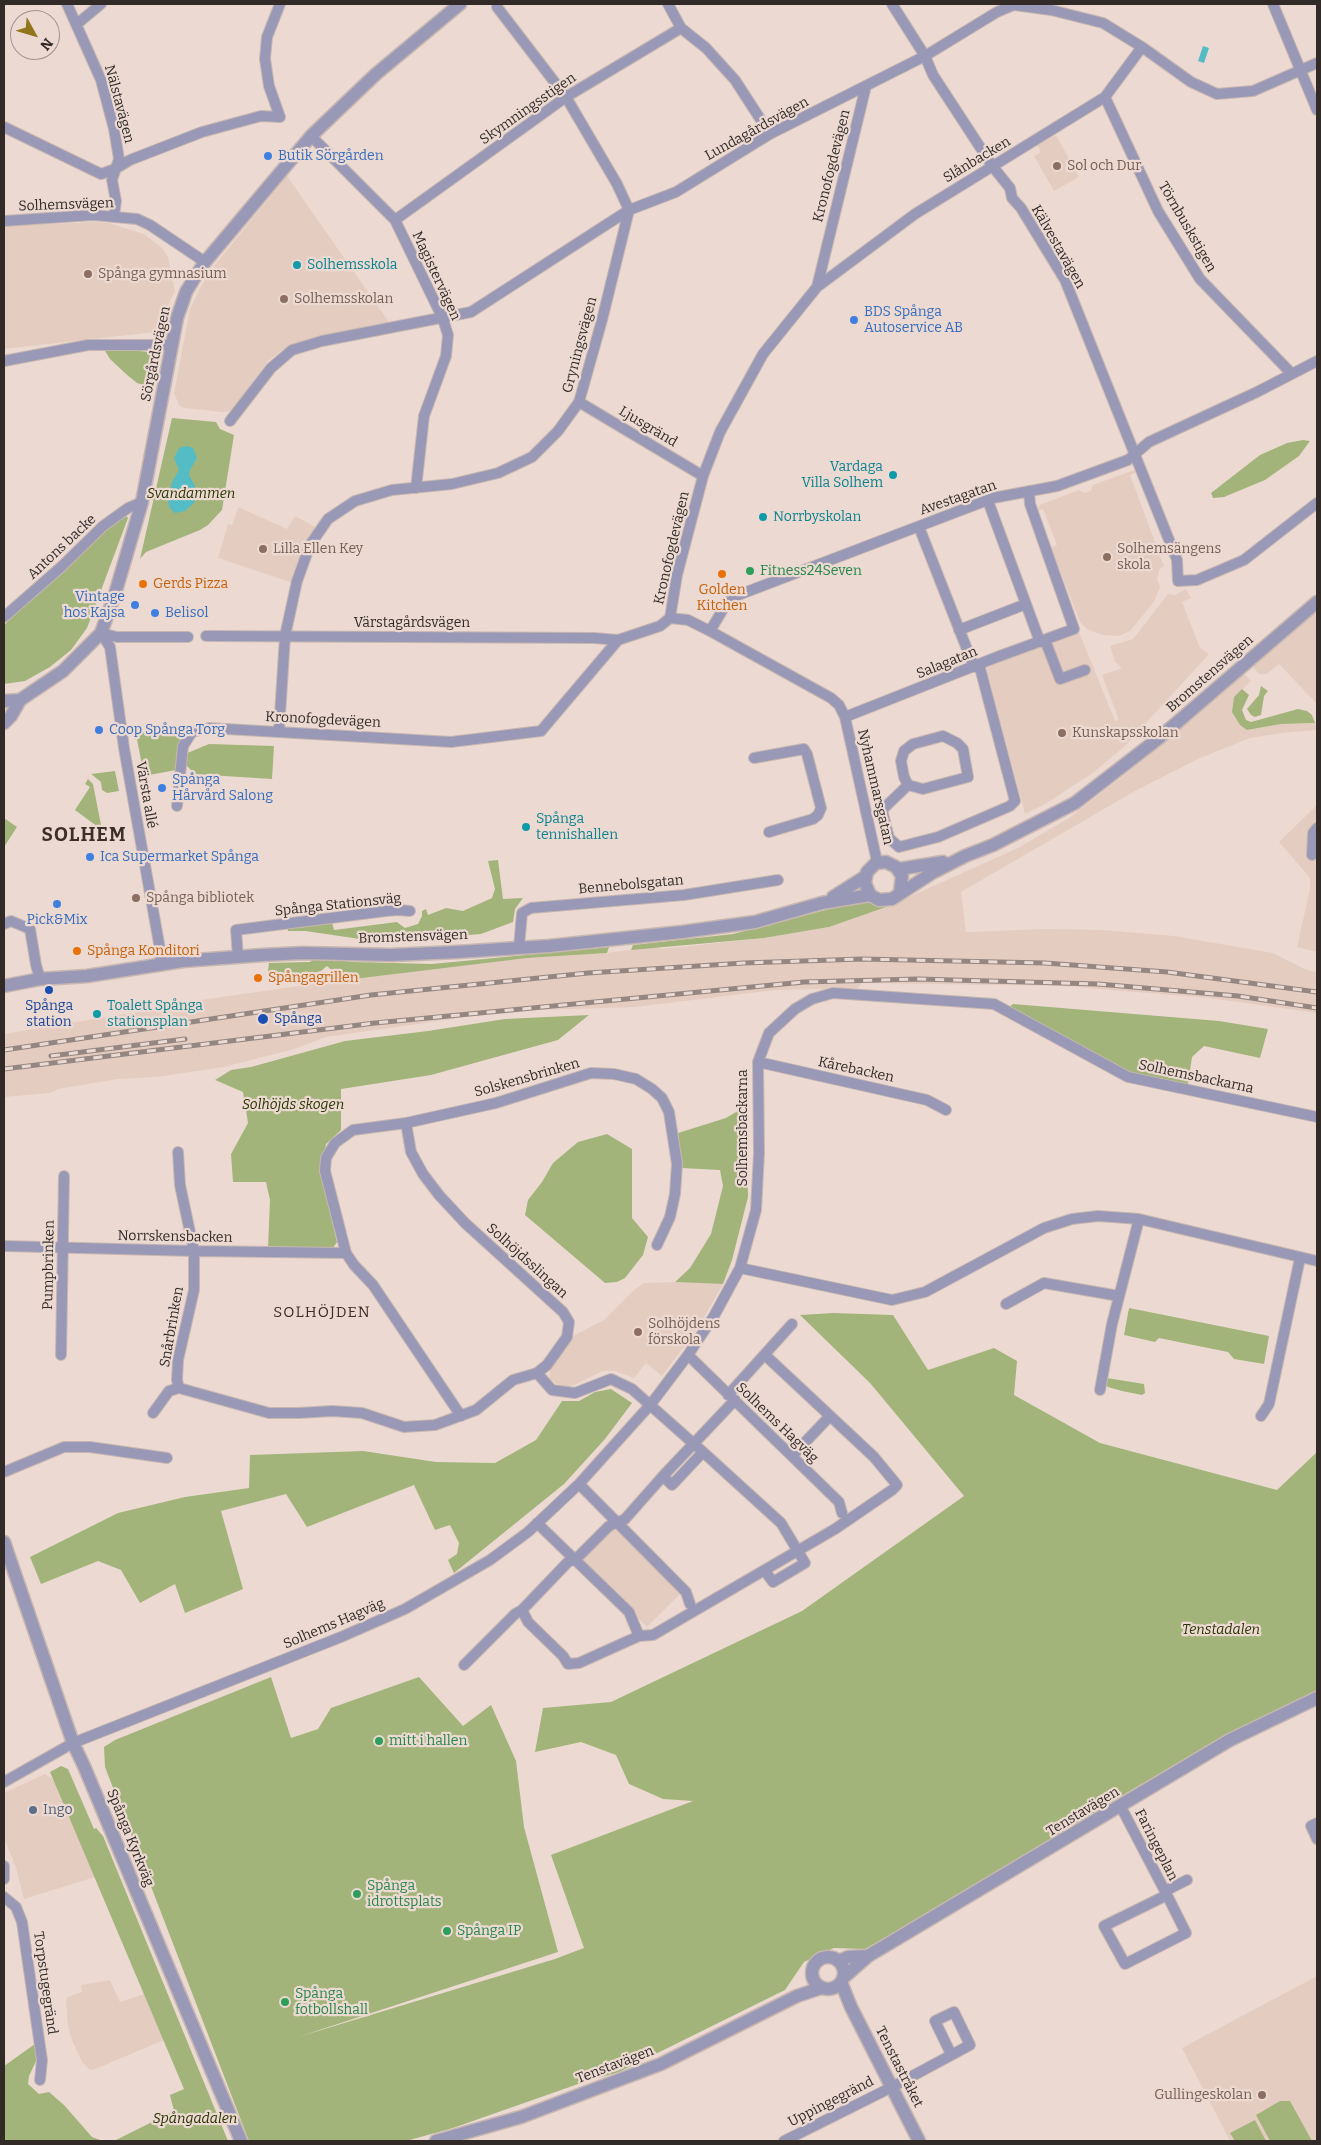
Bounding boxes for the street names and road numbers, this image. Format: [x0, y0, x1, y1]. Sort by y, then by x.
street label: Nälstavägen [100, 63, 138, 145]
street label: Skymningsstigen [477, 70, 579, 148]
street label: Lundagårdsvägen [702, 94, 812, 164]
street label: Kronofogdevägen [810, 108, 854, 224]
street label: Slånbacken [940, 133, 1014, 187]
street label: Törnbuskstigen [1154, 179, 1220, 275]
street label: Solhemsvägen [18, 195, 114, 215]
street label: Kälvestavägen [1027, 202, 1089, 292]
street label: Magistervägen [408, 229, 464, 323]
street label: Gryningsvägen [559, 295, 601, 395]
street label: Sörgårdsvägen [138, 305, 174, 403]
street label: Ljusgränd [616, 403, 680, 451]
street label: Avestagatan [917, 477, 999, 519]
street label: Kronofogdevägen [651, 490, 693, 606]
street label: Antons backe [24, 511, 100, 583]
street label: Värstagårdsvägen [354, 615, 470, 631]
street label: Bromstensvägen [1163, 632, 1257, 716]
street label: Salagatan [914, 643, 980, 683]
street label: Kronofogdevägen [265, 709, 381, 731]
street label: Nyhammarsgatan [854, 728, 896, 846]
street label: Värsta allé [132, 760, 160, 830]
street label: Bennebolsgatan [578, 872, 684, 898]
street label: Spånga Stationsväg [274, 890, 402, 920]
street label: Bromstensvägen [358, 927, 468, 947]
street label: Kårebacken [817, 1054, 895, 1086]
street label: Solskensbrinken [472, 1055, 582, 1101]
street label: Solhemsbackarna [1137, 1057, 1255, 1097]
street label: Solhemsbackarna [735, 1069, 751, 1187]
street label: Pumpbrinken [40, 1220, 58, 1310]
street label: Solhöjdsslingan [483, 1220, 571, 1302]
street label: Norrskensbacken [117, 1228, 233, 1246]
street label: Snårbrinken [157, 1285, 187, 1369]
street label: Solhems Hagväg [732, 1379, 822, 1467]
street label: Solhems Hagväg [281, 1595, 387, 1653]
street label: Tenstavägen [1044, 1784, 1122, 1840]
street label: Spånga Kyrkväg [103, 1787, 157, 1889]
street label: Faringeplan [1131, 1806, 1181, 1884]
street label: Torpstugegränd [29, 1930, 61, 2036]
street label: Tenstastråket [871, 2024, 927, 2110]
street label: Tenstavägen [574, 2042, 656, 2088]
street label: Uppingegränd [785, 2073, 877, 2131]

